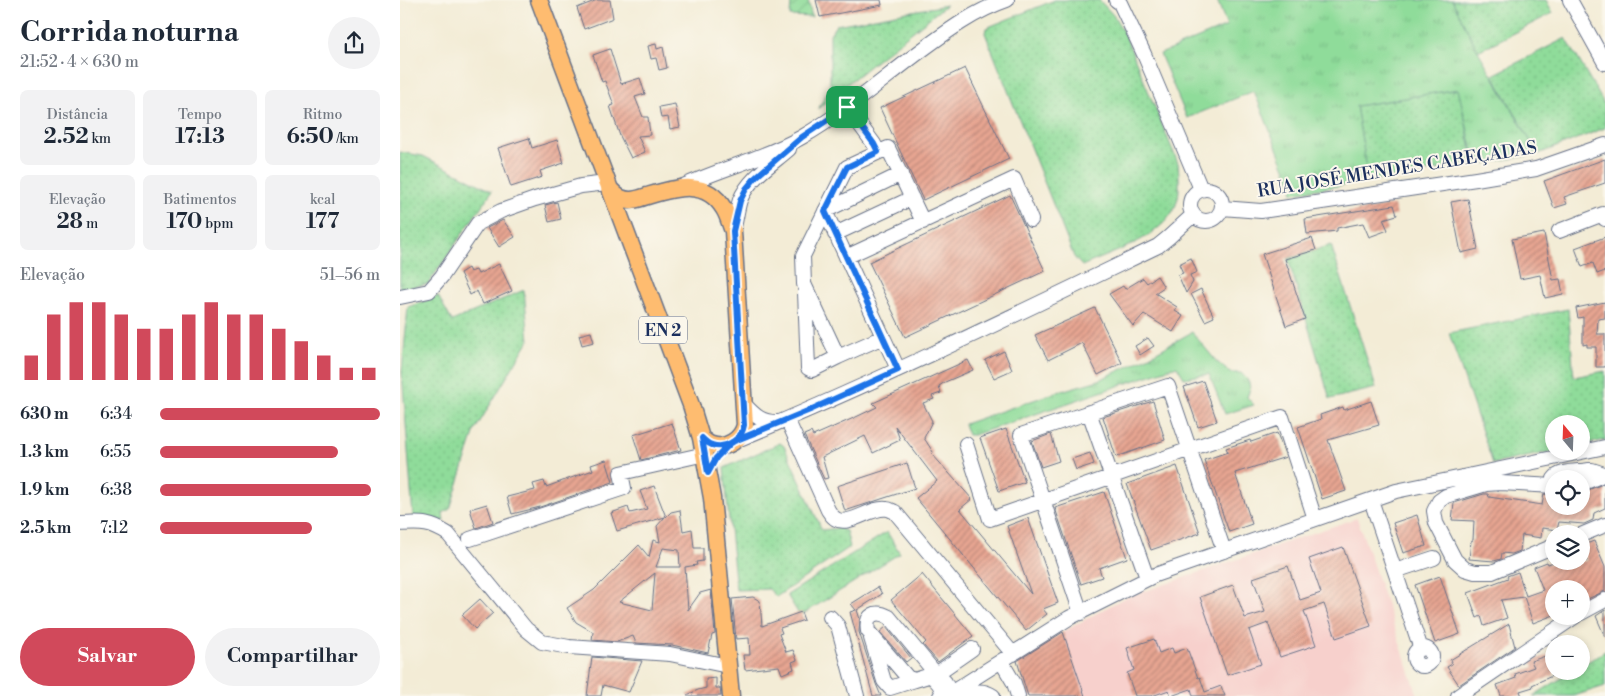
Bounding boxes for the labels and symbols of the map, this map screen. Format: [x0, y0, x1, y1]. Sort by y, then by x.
pin [826, 86, 868, 128]
street label: RUA JOSÉ MENDES CABEÇADAS [1256, 136, 1539, 203]
road number: EN 2 [639, 316, 687, 344]
north arrow [1545, 415, 1590, 460]

